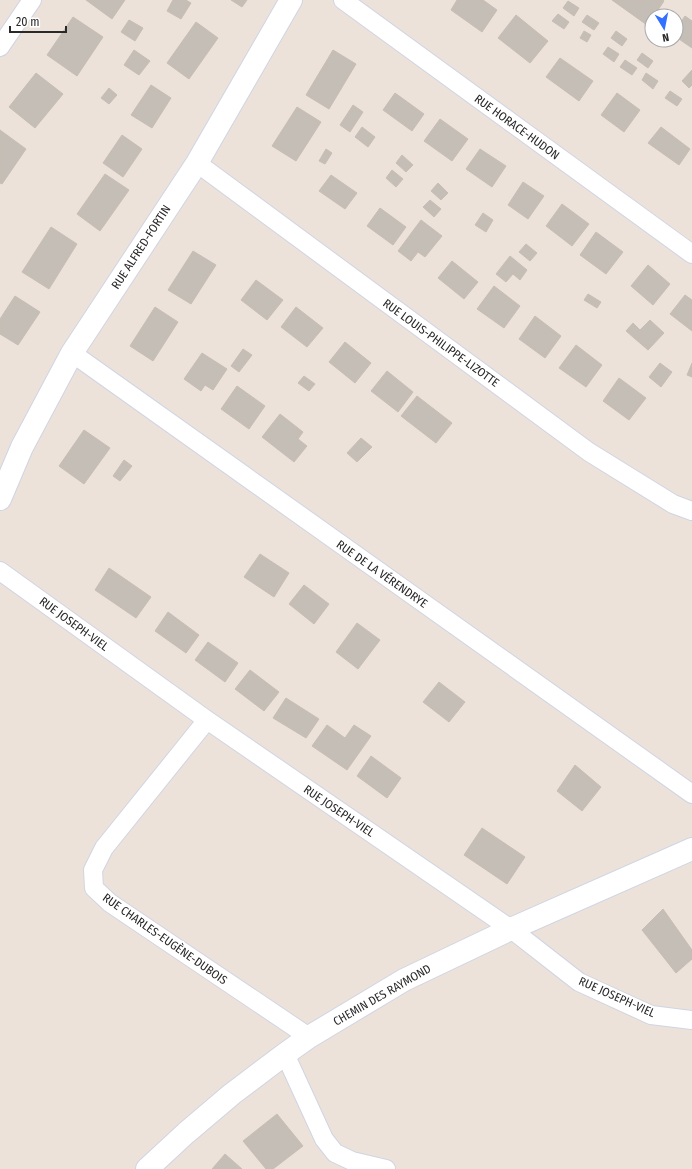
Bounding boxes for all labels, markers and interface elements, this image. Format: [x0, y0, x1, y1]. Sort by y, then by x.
scale bar [10, 8, 66, 34]
north arrow [644, 8, 684, 48]
text: 20 m [16, 15, 40, 29]
text: N [661, 30, 670, 44]
street label: RUE HORACE-HUDON [472, 91, 562, 163]
street label: RUE ALFRED-FORTIN [109, 202, 173, 292]
street label: RUE LOUIS-PHILIPPE-LIZOTTE [380, 296, 502, 390]
street label: RUE DE LA VÉRENDRYE [334, 537, 431, 611]
street label: RUE JOSEPH-VIEL [37, 594, 112, 654]
street label: RUE JOSEPH-VIEL [301, 782, 378, 840]
street label: RUE CHARLES-EUGÈNE-DUBOIS [100, 890, 231, 987]
street label: CHEMIN DES RAYMOND [331, 961, 433, 1029]
street label: RUE JOSEPH-VIEL [577, 974, 658, 1020]

